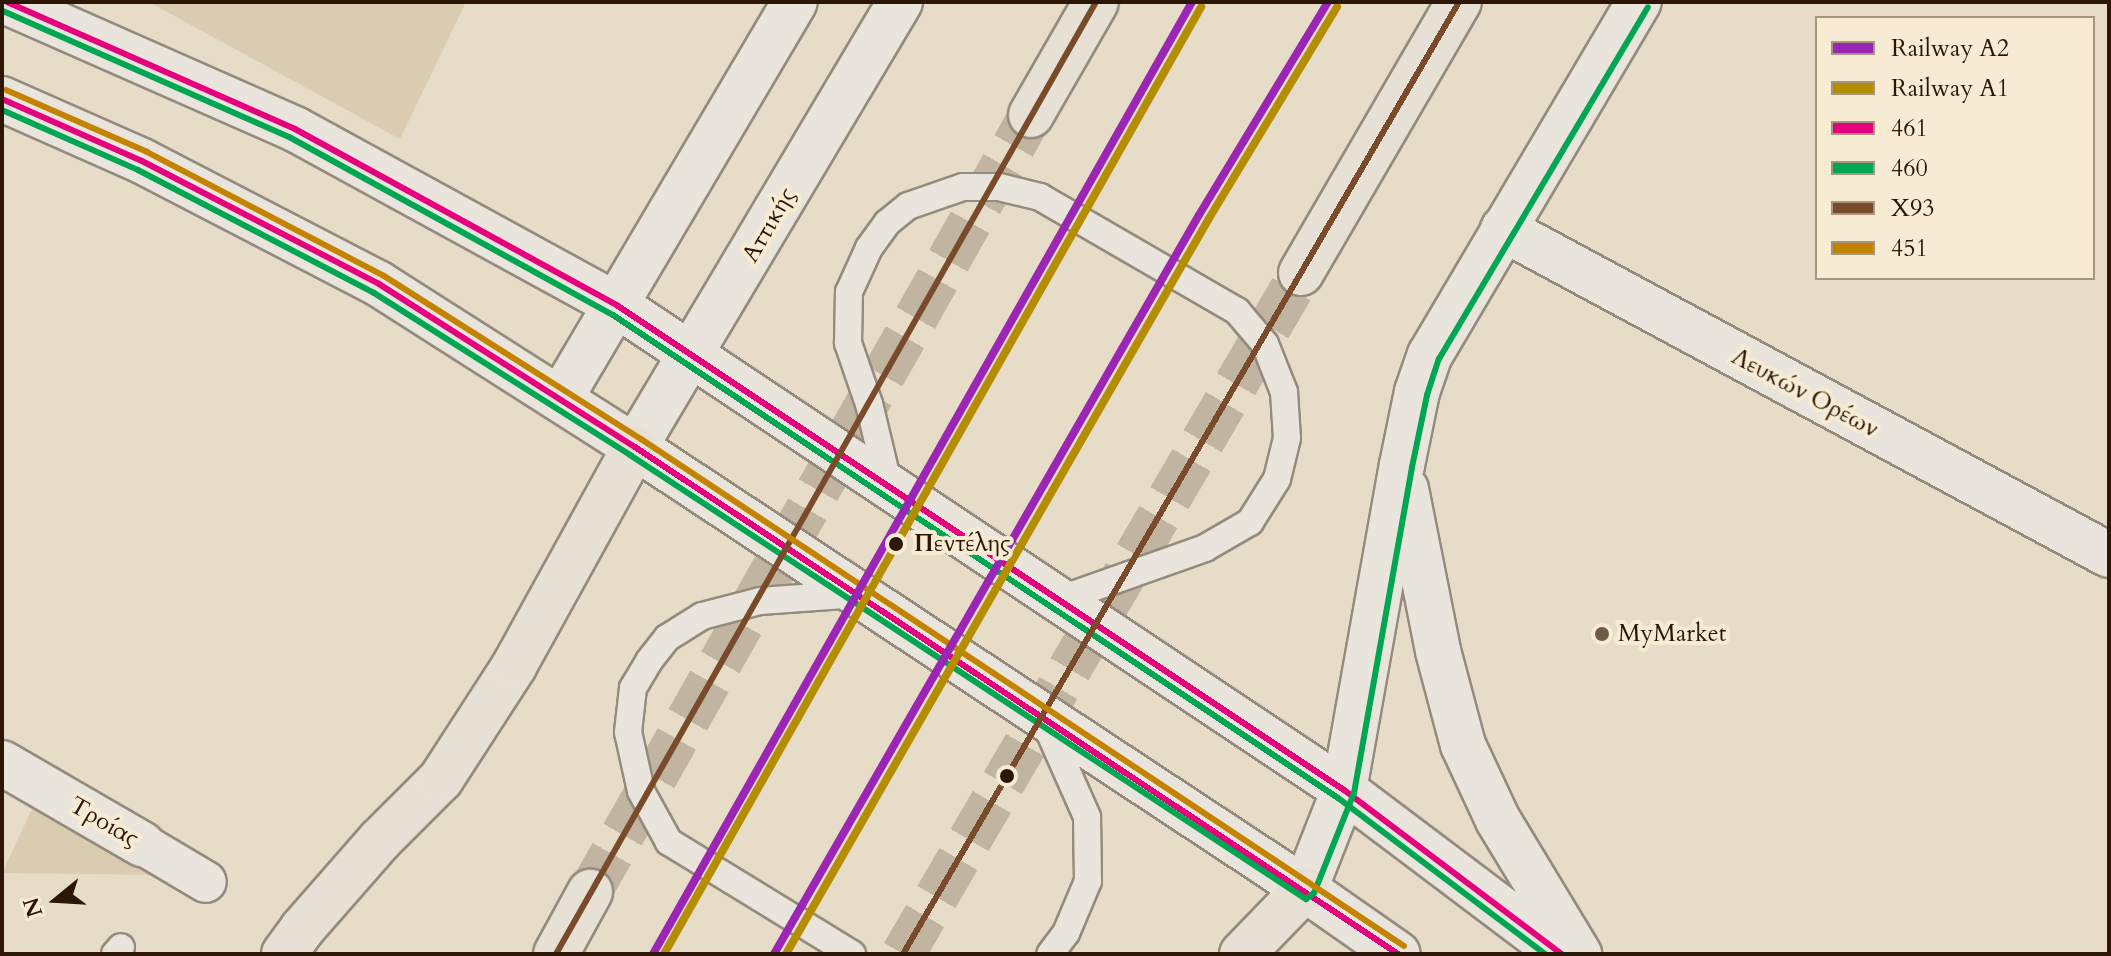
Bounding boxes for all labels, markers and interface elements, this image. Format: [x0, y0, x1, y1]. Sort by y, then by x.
legend [1815, 16, 2095, 280]
text: Railway A2 [1891, 32, 2009, 65]
text: Railway A1 [1891, 72, 2009, 105]
text: 461 [1891, 112, 1928, 145]
text: 460 [1891, 152, 1928, 185]
street label: Αττικής [736, 182, 802, 268]
text: X93 [1891, 192, 1934, 225]
text: 451 [1891, 232, 1928, 265]
street label: Λευκών Ορέων [1727, 342, 1883, 444]
place label: Πεντέλης [914, 530, 1010, 558]
marker: Πεντέλης [885, 533, 907, 555]
place label: MyMarket [1618, 620, 1726, 648]
marker: MyMarket [1593, 625, 1611, 643]
unlabelled marker [999, 768, 1015, 784]
street label: Τροίας [64, 791, 144, 853]
north arrow [16, 860, 96, 940]
text: N [16, 894, 50, 921]

